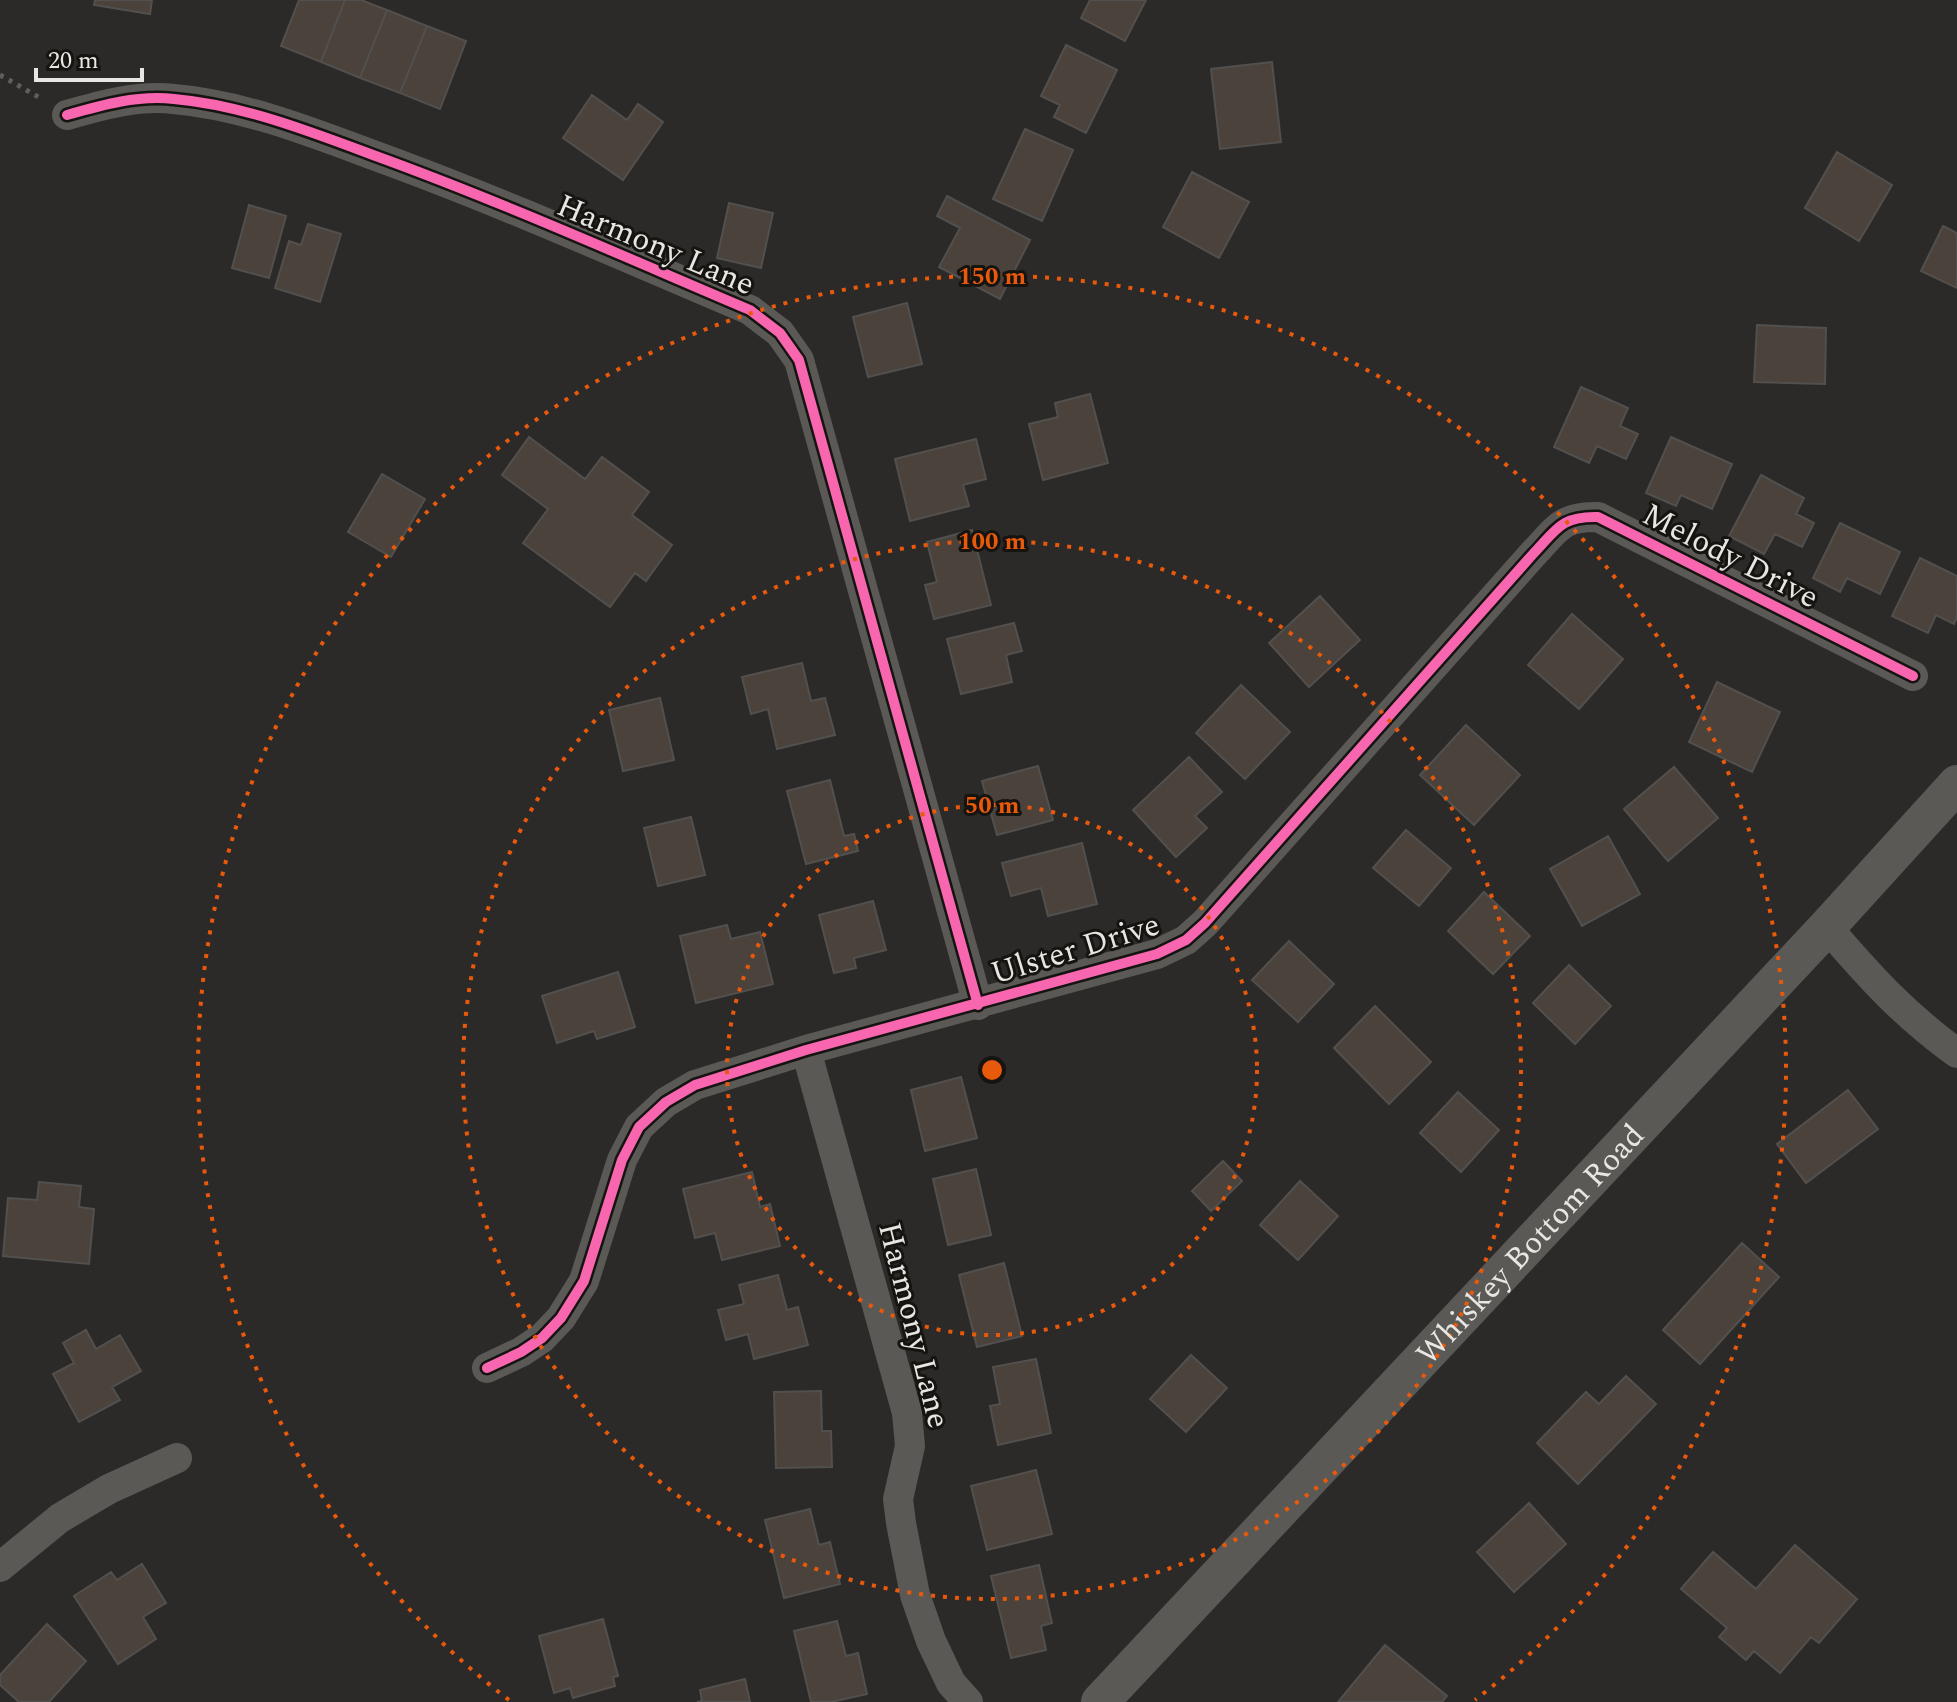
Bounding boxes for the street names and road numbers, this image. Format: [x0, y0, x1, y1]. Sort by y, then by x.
street label: Harmony Lane [549, 182, 762, 309]
street label: Melody Drive [1633, 491, 1827, 622]
street label: Ulster Drive [985, 901, 1166, 998]
street label: Whiskey Bottom Road [1405, 1113, 1657, 1377]
street label: Harmony Lane [864, 1217, 963, 1434]

